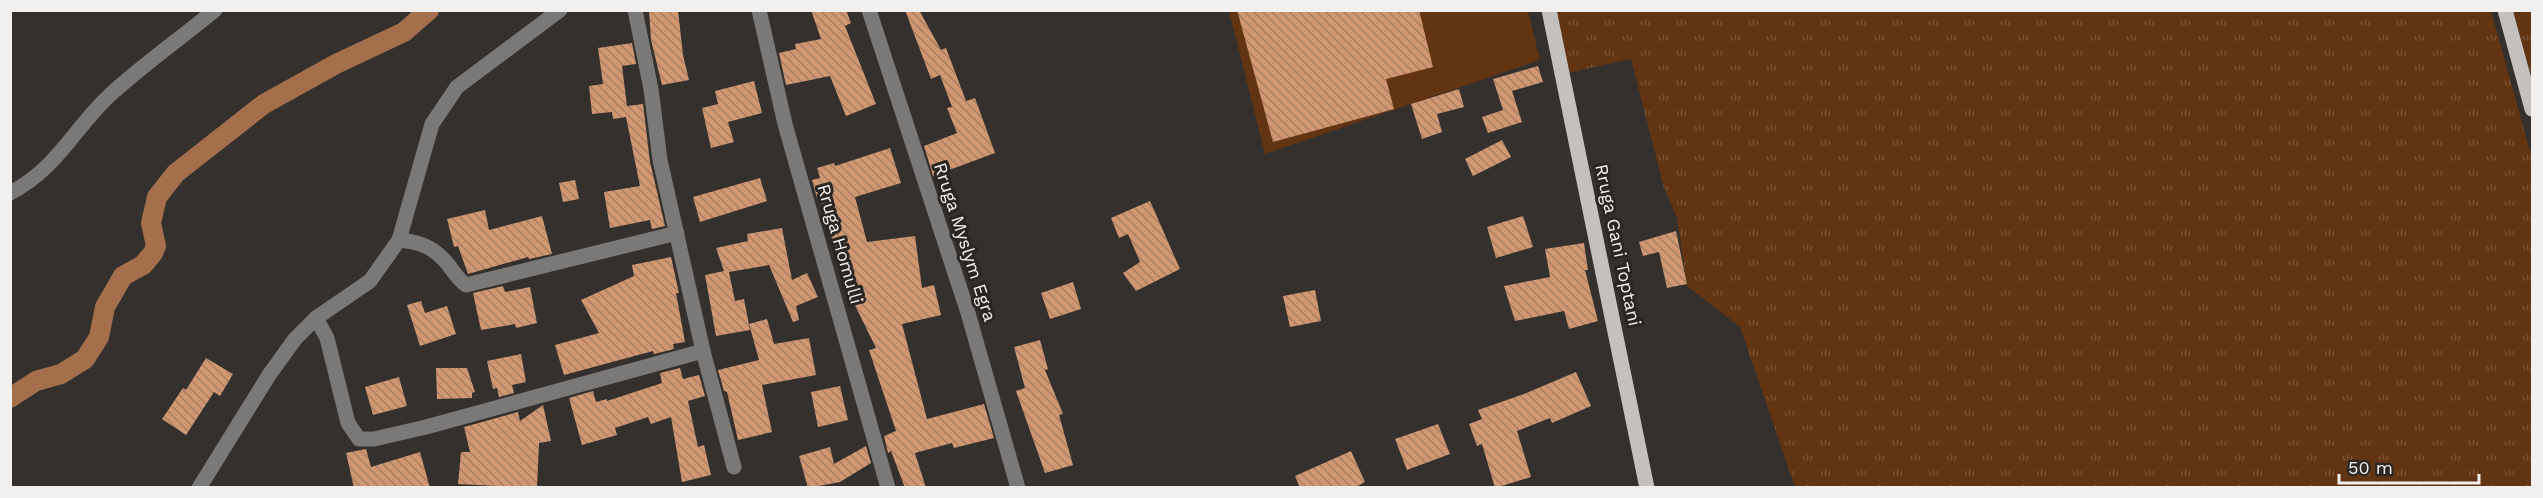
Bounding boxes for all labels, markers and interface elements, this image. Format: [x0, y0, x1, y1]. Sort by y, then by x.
street label: Rruga Myslym Egra [930, 160, 1001, 324]
street label: Rruga Gani Toptani [1591, 162, 1646, 328]
street label: Rruga Homulli [813, 181, 868, 306]
scale bar [2339, 447, 2478, 485]
text: 50 m [2348, 457, 2393, 478]

